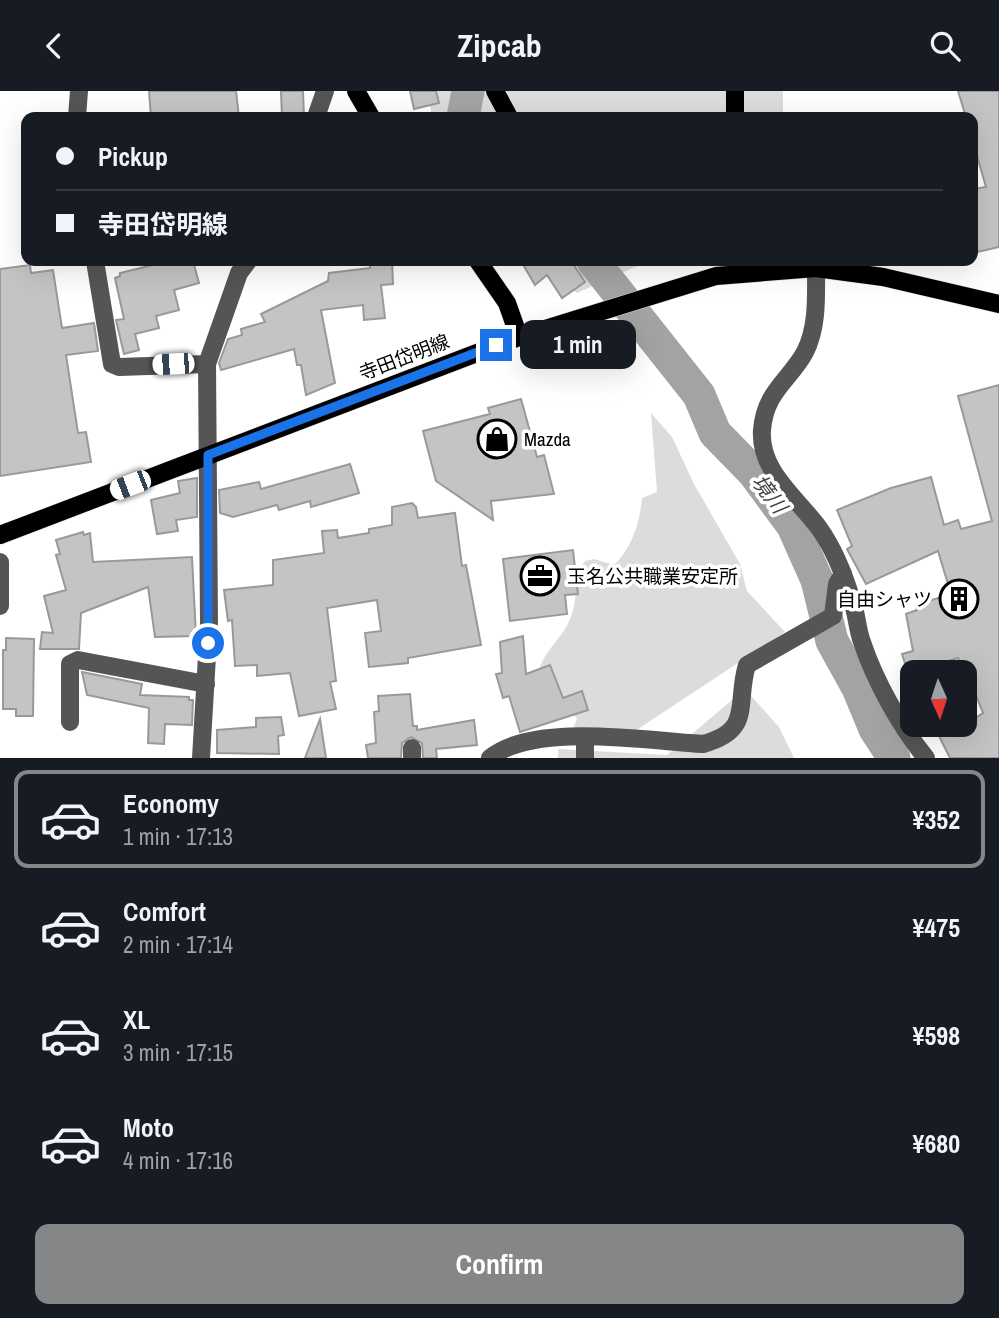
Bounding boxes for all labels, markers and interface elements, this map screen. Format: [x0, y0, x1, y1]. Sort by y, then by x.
text: Zipcab [457, 24, 542, 67]
icon: back [35, 27, 73, 65]
icon: search [926, 27, 964, 65]
text: Pickup [98, 139, 168, 174]
text: 寺田岱明線 [98, 207, 228, 242]
callout: 1 min [520, 321, 636, 369]
street label: 寺田岱明線 [355, 328, 453, 386]
route end [480, 329, 512, 361]
text: 1 min [553, 329, 603, 360]
car [152, 352, 195, 376]
shop icon: Mazda [476, 418, 518, 460]
place label: Mazda [524, 426, 571, 452]
car [107, 468, 154, 502]
water label: 境川 [745, 468, 795, 521]
office icon: 玉名公共職業安定所 [519, 555, 561, 597]
place label: 玉名公共職業安定所 [567, 563, 738, 589]
building icon: 自由シャツ [938, 578, 980, 620]
place label: 自由シャツ [837, 586, 932, 612]
route start [192, 627, 224, 659]
north arrow [900, 660, 976, 737]
map controls [900, 660, 977, 737]
text: Economy [123, 786, 219, 821]
icon: car [39, 788, 102, 851]
text: ¥352 [913, 802, 960, 837]
text: 1 min · 17:13 [123, 821, 233, 852]
text: Comfort [123, 894, 206, 929]
icon: car [39, 896, 102, 959]
text: ¥475 [913, 910, 960, 945]
text: 2 min · 17:14 [123, 929, 233, 960]
text: XL [123, 1002, 150, 1037]
icon: car [39, 1004, 102, 1067]
text: ¥598 [913, 1018, 960, 1053]
text: 3 min · 17:15 [123, 1037, 233, 1068]
text: Moto [123, 1110, 174, 1145]
icon: car [39, 1112, 102, 1175]
text: ¥680 [913, 1126, 960, 1161]
text: 4 min · 17:16 [123, 1145, 233, 1176]
button: Confirm [35, 1224, 964, 1304]

